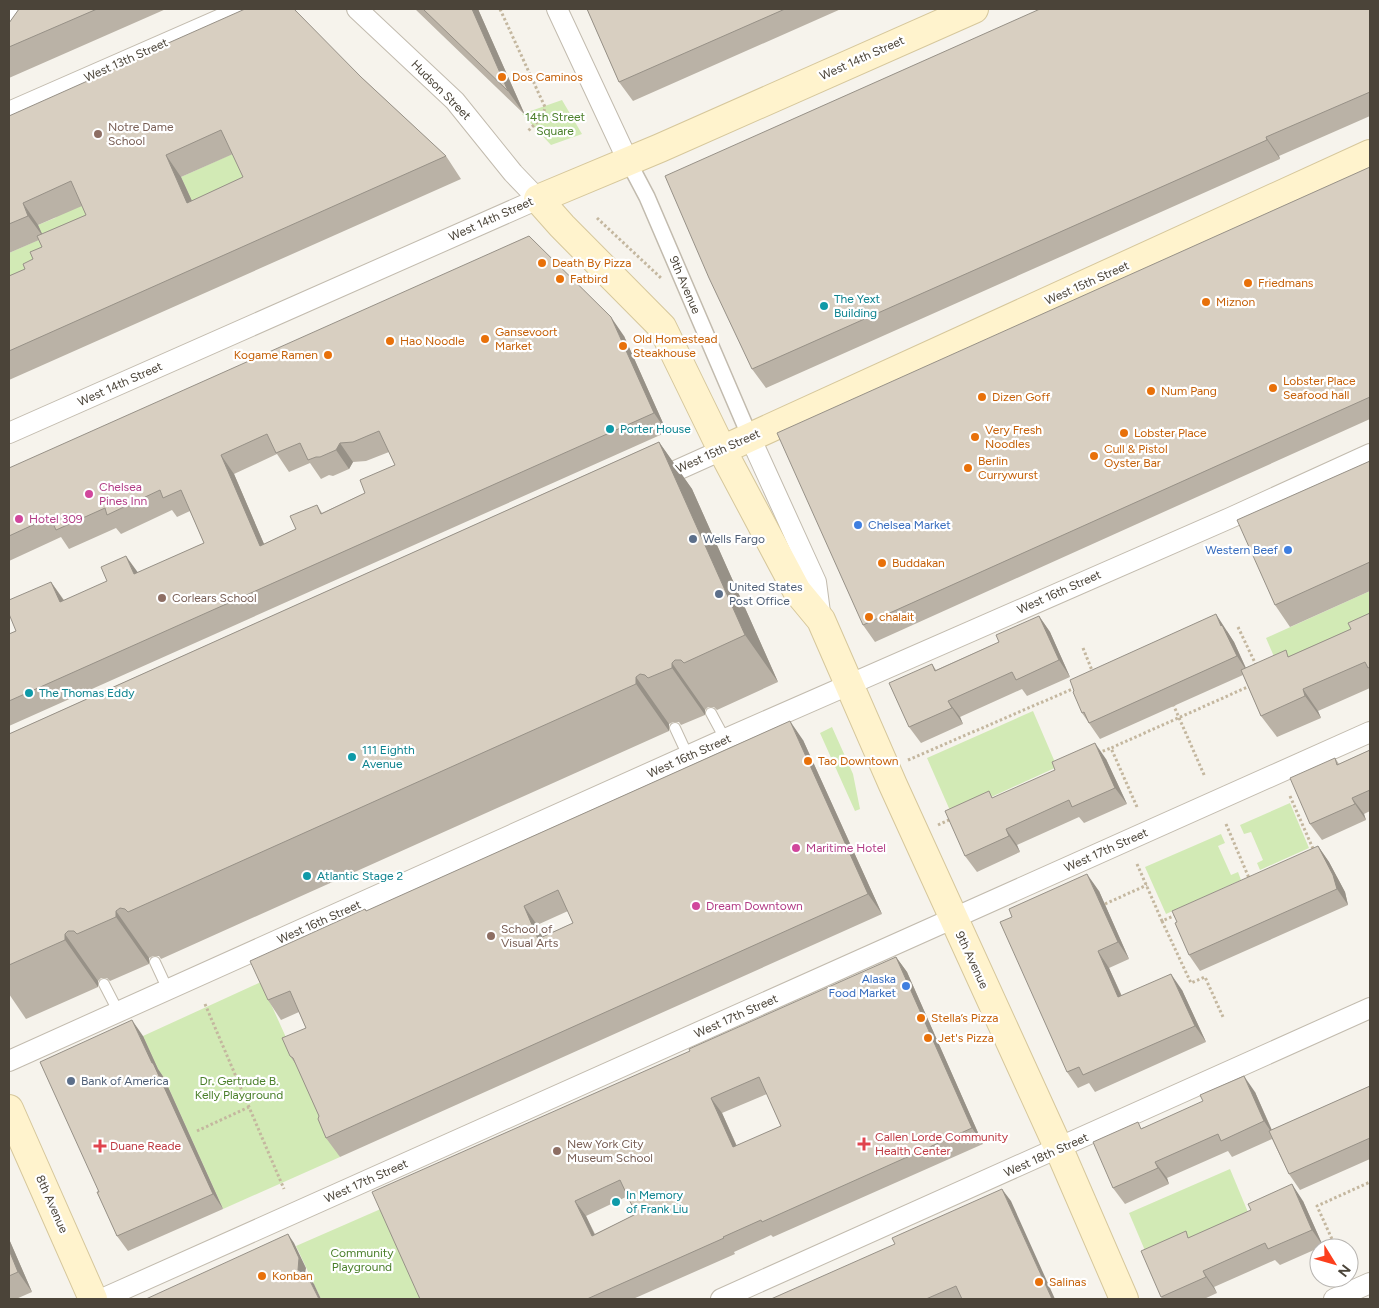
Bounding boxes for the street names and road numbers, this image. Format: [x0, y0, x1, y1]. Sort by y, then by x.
street label: West 14th Street [818, 33, 907, 83]
street label: West 13th Street [82, 35, 170, 85]
street label: Hudson Street [408, 57, 474, 123]
street label: West 14th Street [447, 194, 536, 244]
street label: 9th Avenue [667, 254, 704, 316]
street label: West 15th Street [1043, 258, 1132, 308]
street label: West 14th Street [76, 359, 165, 409]
street label: West 15th Street [674, 426, 763, 476]
street label: West 16th Street [1015, 567, 1103, 617]
street label: West 16th Street [645, 731, 733, 781]
street label: West 17th Street [1062, 825, 1150, 875]
street label: West 16th Street [275, 897, 363, 947]
street label: 9th Avenue [953, 929, 992, 991]
street label: West 17th Street [692, 991, 780, 1041]
street label: West 18th Street [1002, 1130, 1091, 1180]
street label: West 17th Street [322, 1156, 410, 1206]
street label: 8th Avenue [33, 1173, 71, 1236]

